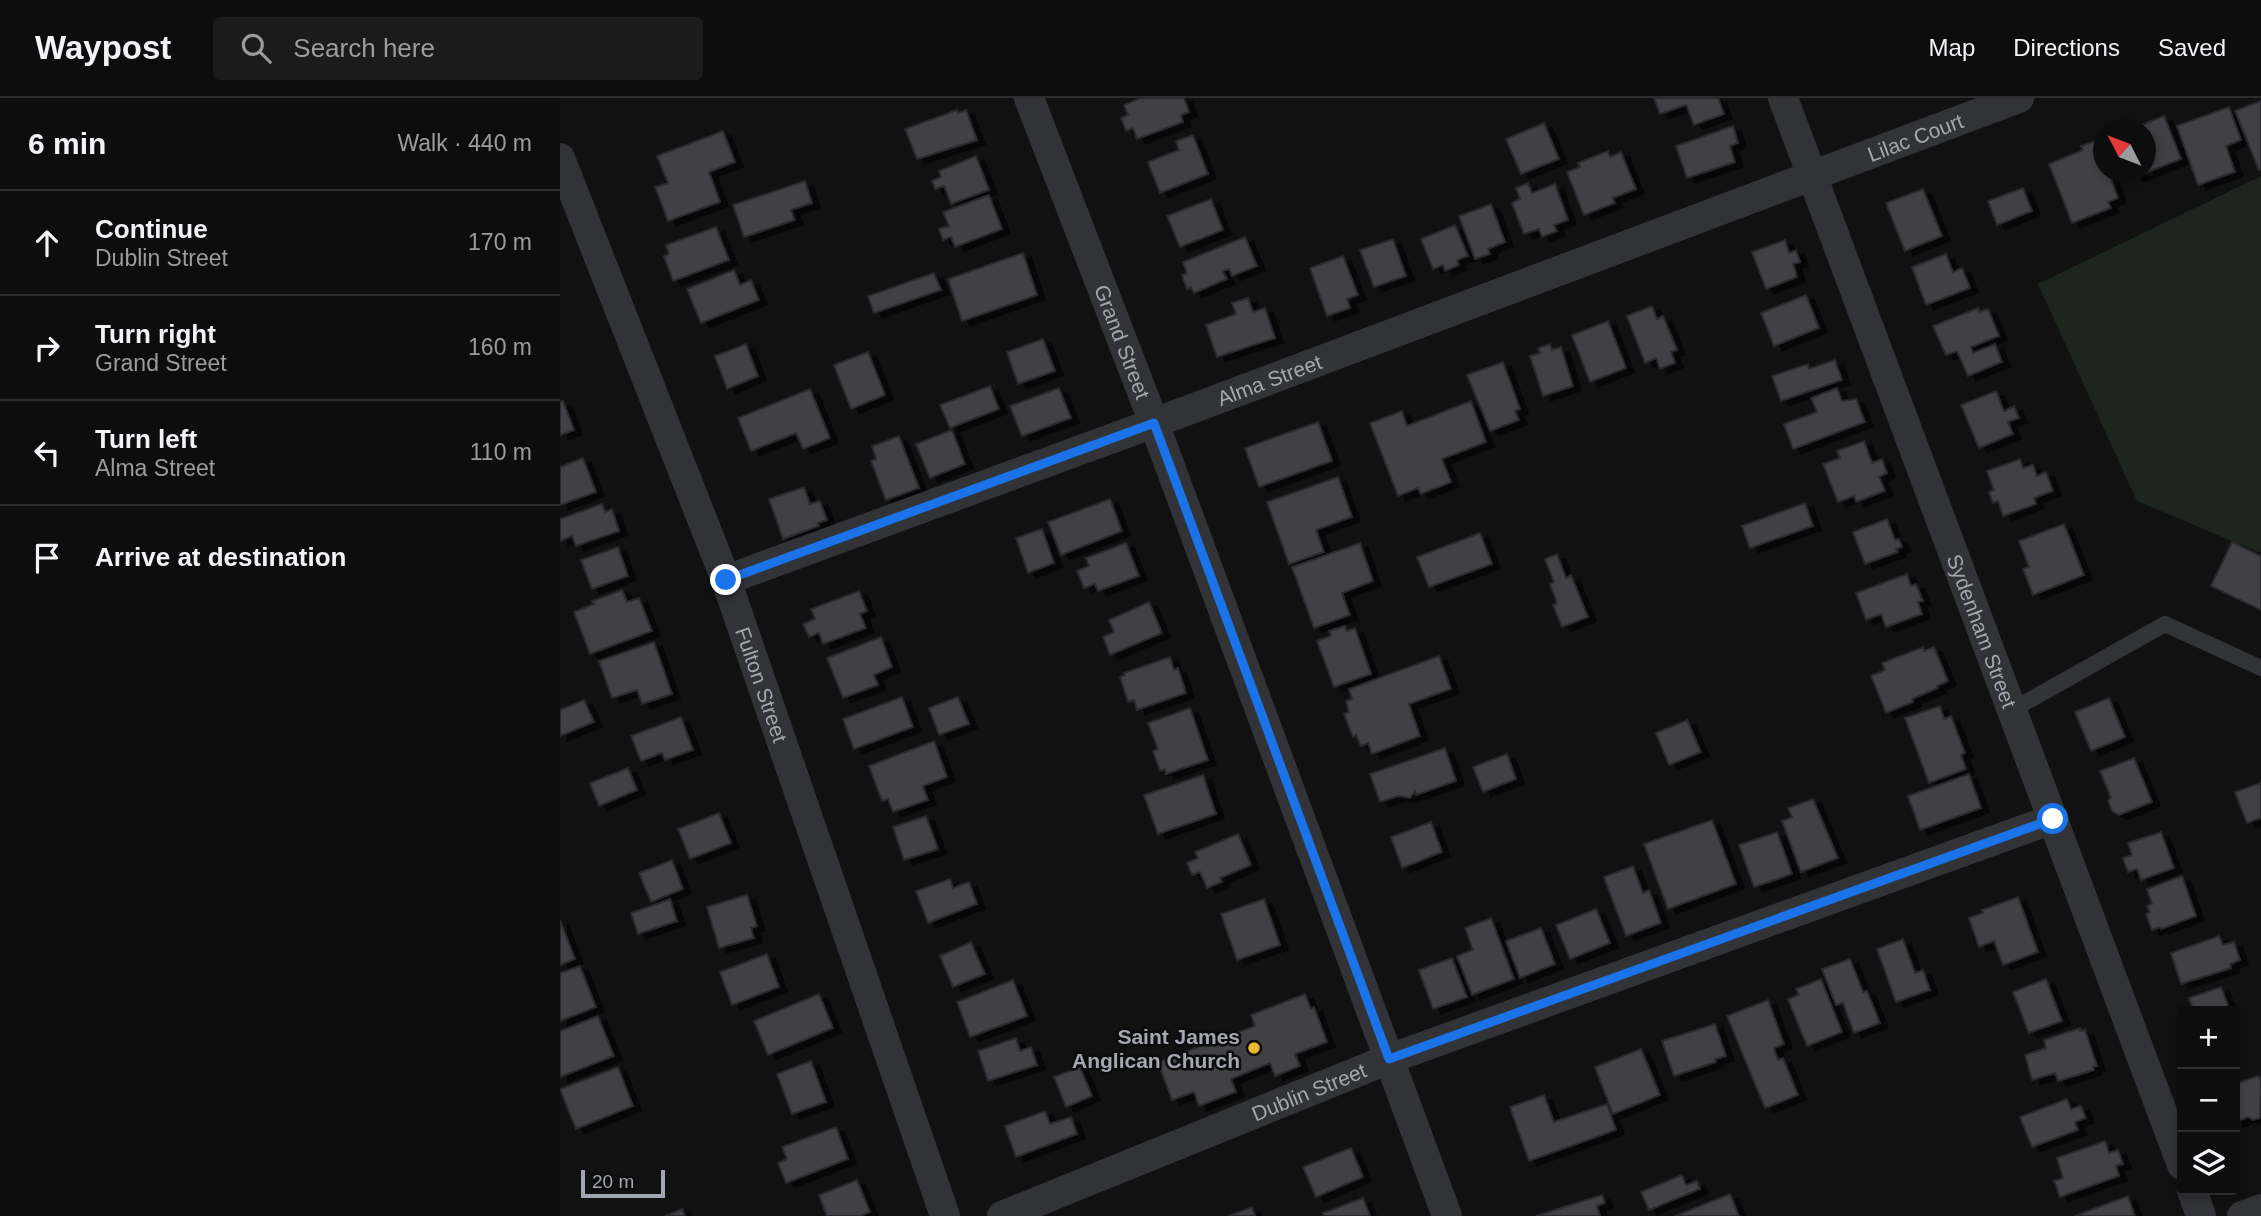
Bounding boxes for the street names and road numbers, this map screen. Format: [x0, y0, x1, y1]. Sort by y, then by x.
street label: Lilac Court [1864, 109, 1966, 165]
street label: Grand Street [1090, 281, 1155, 402]
street label: Alma Street [1214, 350, 1325, 410]
street label: Sydenham Street [1943, 551, 2022, 711]
street label: Fulton Street [732, 624, 792, 745]
street label: Dublin Street [1248, 1058, 1369, 1125]

